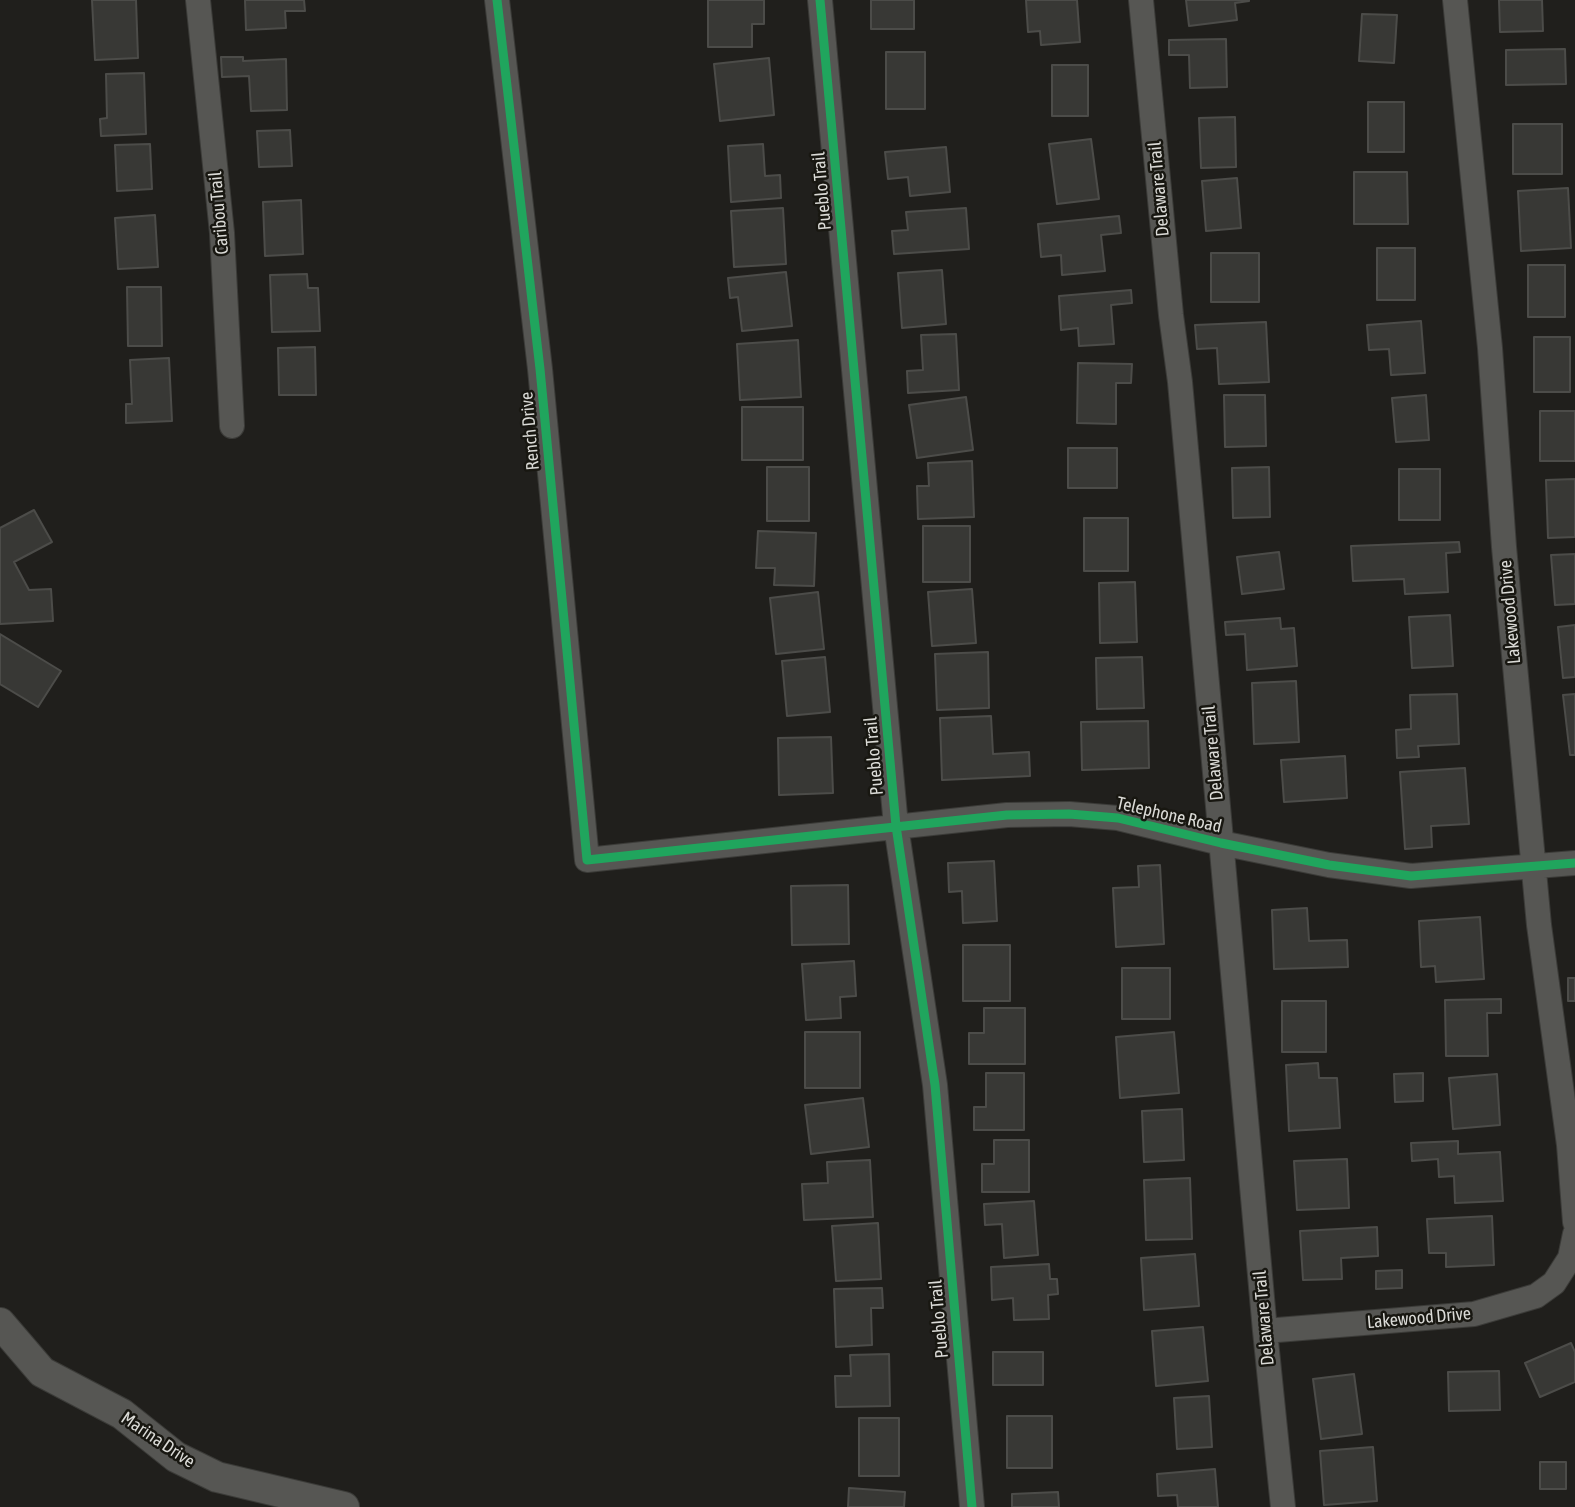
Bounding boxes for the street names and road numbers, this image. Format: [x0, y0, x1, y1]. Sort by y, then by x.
street label: Delaware Trail [1144, 141, 1174, 237]
street label: Pueblo Trail [808, 151, 836, 231]
street label: Caribou Trail [205, 171, 233, 255]
street label: Rench Drive [516, 391, 544, 471]
street label: Lakewood Drive [1495, 559, 1525, 665]
street label: Delaware Trail [1198, 705, 1228, 801]
street label: Pueblo Trail [860, 716, 888, 796]
street label: Telephone Road [1114, 792, 1224, 838]
street label: Delaware Trail [1249, 1270, 1279, 1366]
street label: Pueblo Trail [925, 1279, 953, 1359]
street label: Lakewood Drive [1366, 1303, 1472, 1333]
street label: Marina Drive [117, 1407, 199, 1473]

